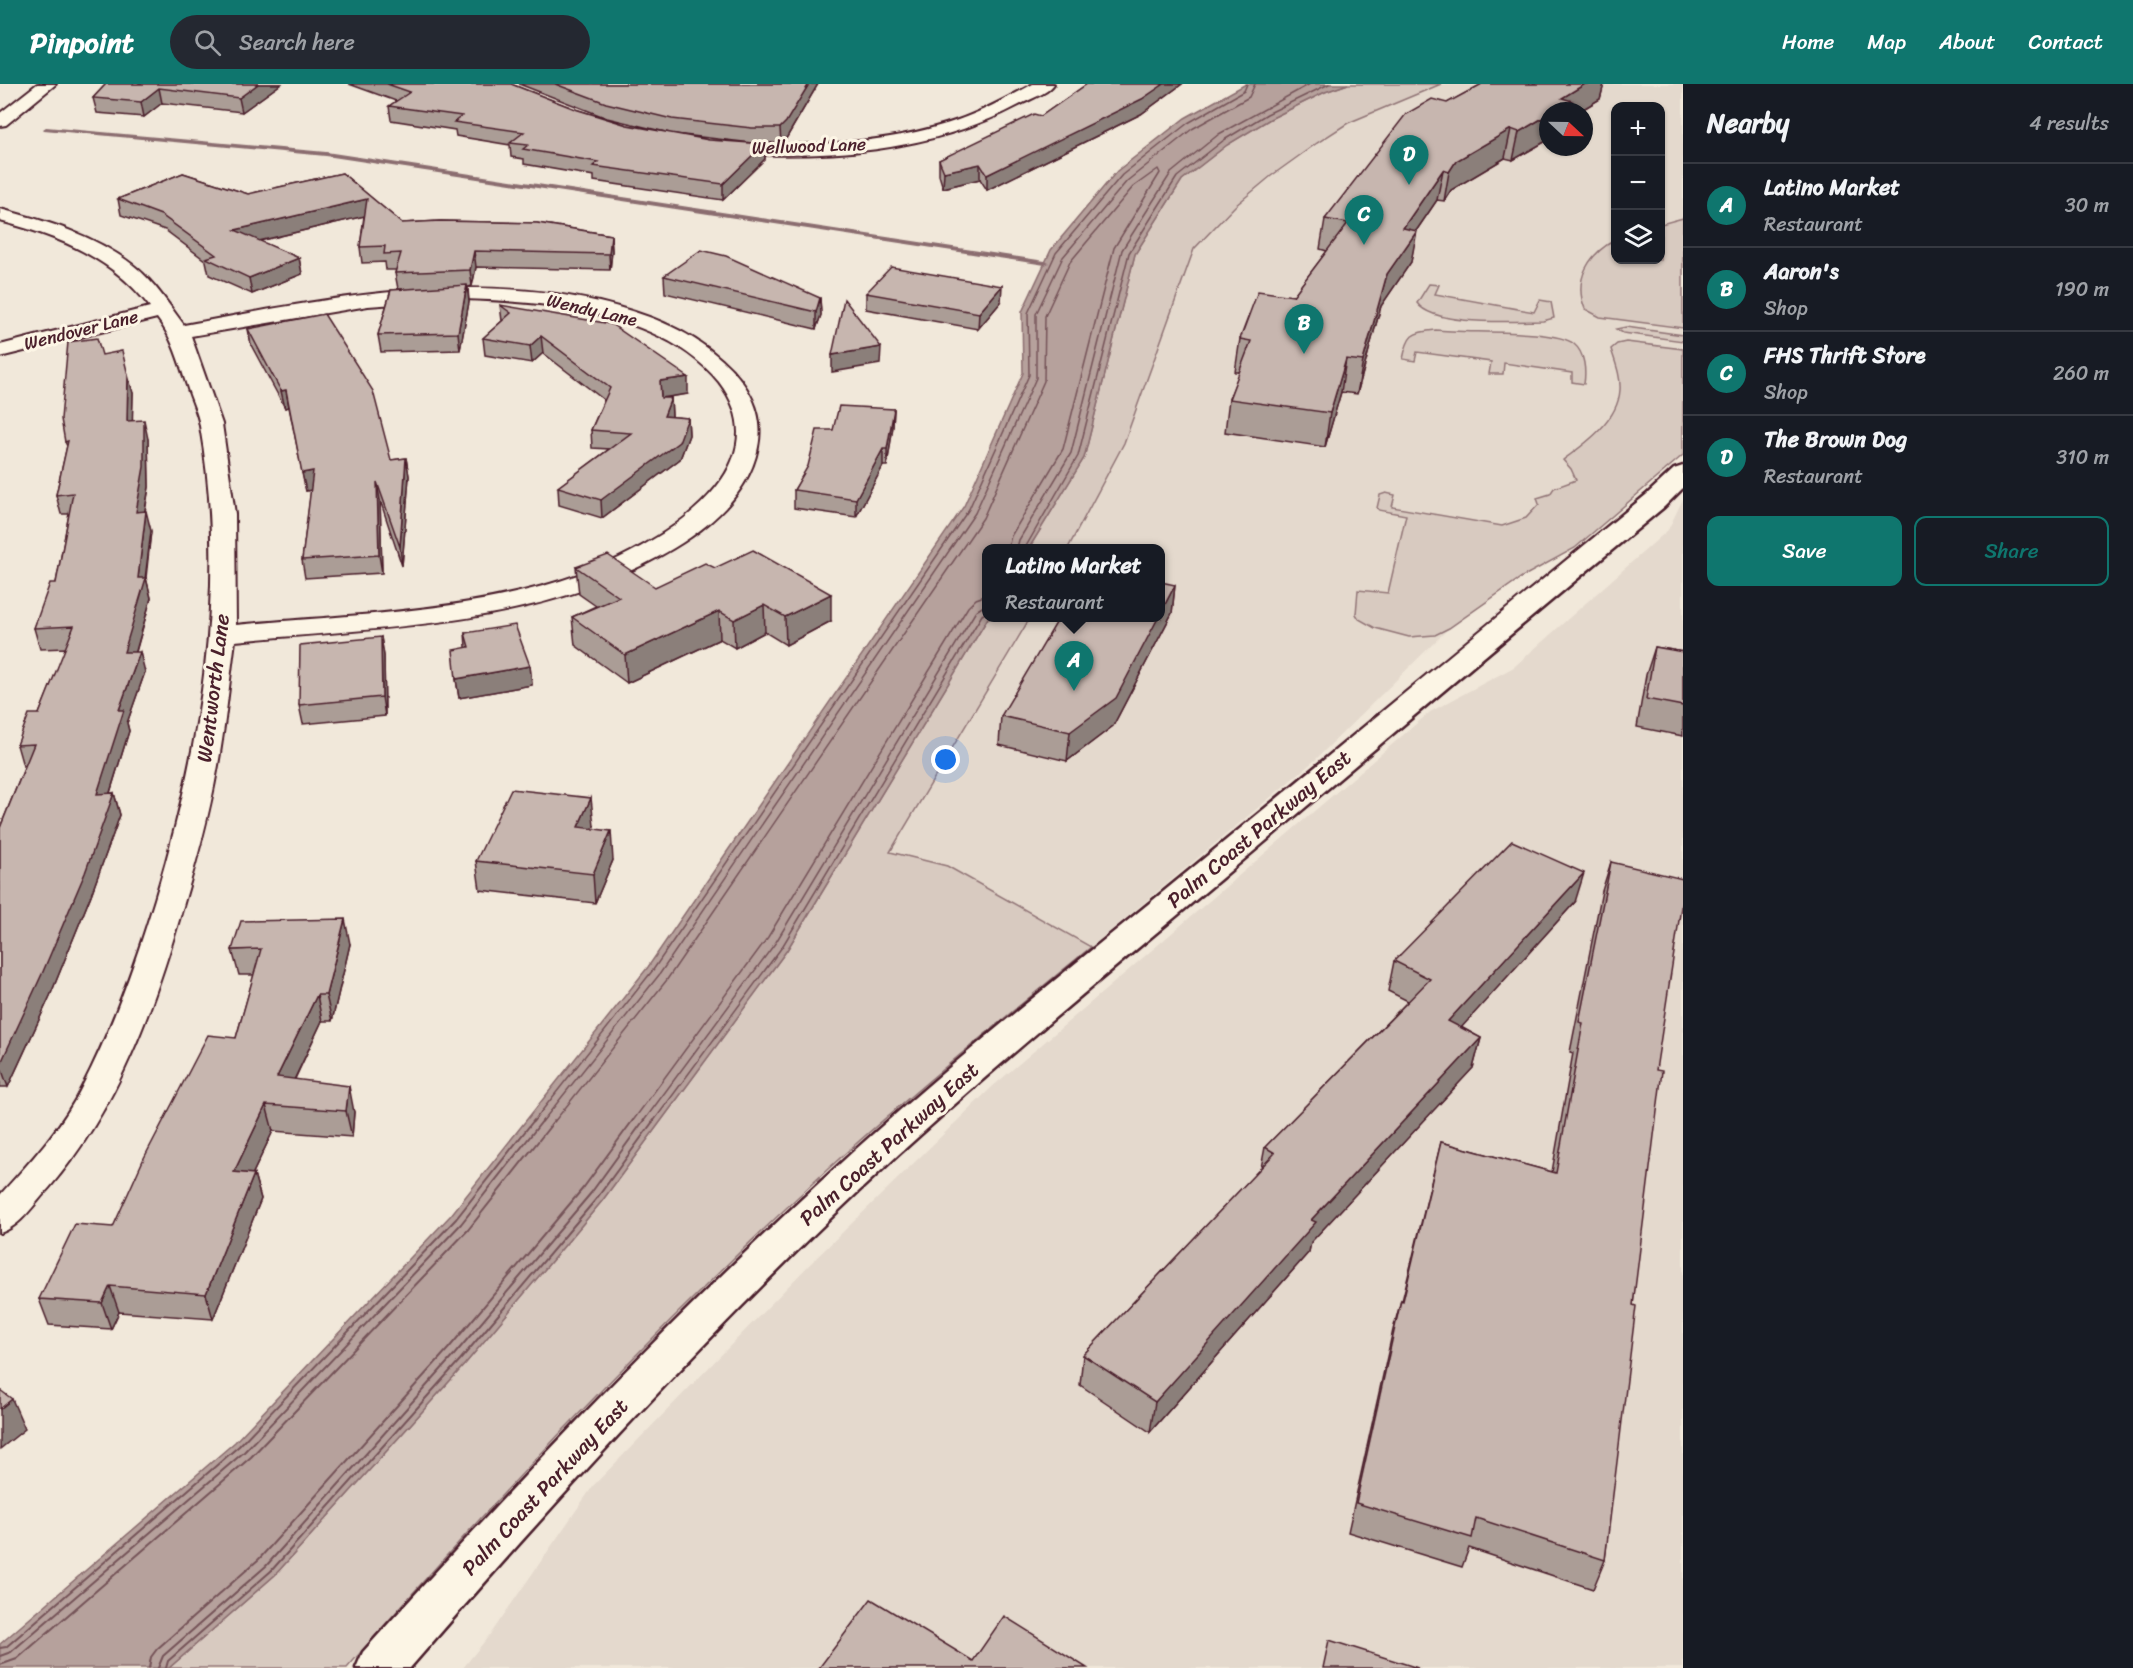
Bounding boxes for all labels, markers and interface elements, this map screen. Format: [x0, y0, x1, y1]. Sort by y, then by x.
search box [170, 15, 590, 69]
text: Pinpoint [30, 18, 134, 67]
text: Search here [239, 23, 355, 62]
text: Home [1782, 23, 1834, 61]
text: Map [1867, 23, 1906, 61]
text: About [1939, 23, 1996, 61]
text: Contact [2029, 23, 2103, 61]
icon: search [191, 26, 224, 59]
text: Nearby [1707, 100, 1789, 146]
north arrow [1539, 102, 1593, 156]
map controls [1611, 102, 1665, 264]
button: + [1611, 102, 1665, 156]
text: 4 results [2029, 106, 2109, 141]
street label: Wellwood Lane [751, 128, 867, 164]
pin: D [1390, 135, 1428, 185]
button: − [1611, 156, 1665, 210]
text: Latino Market [1764, 168, 1900, 207]
text: A [1720, 188, 1733, 223]
text: 30 m [2065, 188, 2109, 223]
pin: C [1344, 196, 1384, 245]
text: Restaurant [1764, 207, 1863, 242]
button: layers [1611, 210, 1665, 264]
text: Aaron's [1764, 252, 1839, 291]
text: B [1720, 272, 1733, 307]
text: 190 m [2055, 272, 2109, 307]
street label: Wendy Lane [544, 284, 641, 336]
text: Shop [1764, 291, 1808, 326]
street label: Wendover Lane [20, 300, 142, 360]
pin: B [1284, 304, 1324, 354]
text: FHS Thrift Store [1764, 336, 1926, 375]
text: C [1720, 356, 1733, 391]
text: 260 m [2053, 356, 2109, 391]
text: Shop [1764, 375, 1808, 410]
text: The Brown Dog [1764, 420, 1907, 459]
text: D [1721, 440, 1732, 475]
text: 310 m [2056, 440, 2109, 475]
text: Restaurant [1764, 459, 1863, 494]
button: Save [1707, 516, 1902, 586]
button: Share [1914, 516, 2109, 586]
popup [982, 544, 1165, 622]
text: Latino Market [1006, 546, 1141, 585]
text: Restaurant [1006, 585, 1104, 620]
street label: Wentworth Lane [185, 611, 241, 764]
pin: A [1054, 642, 1094, 691]
street label: Palm Coast Parkway East [1158, 740, 1360, 918]
your location [931, 745, 960, 774]
street label: Palm Coast Parkway East [790, 1052, 988, 1236]
street label: Palm Coast Parkway East [452, 1389, 638, 1585]

